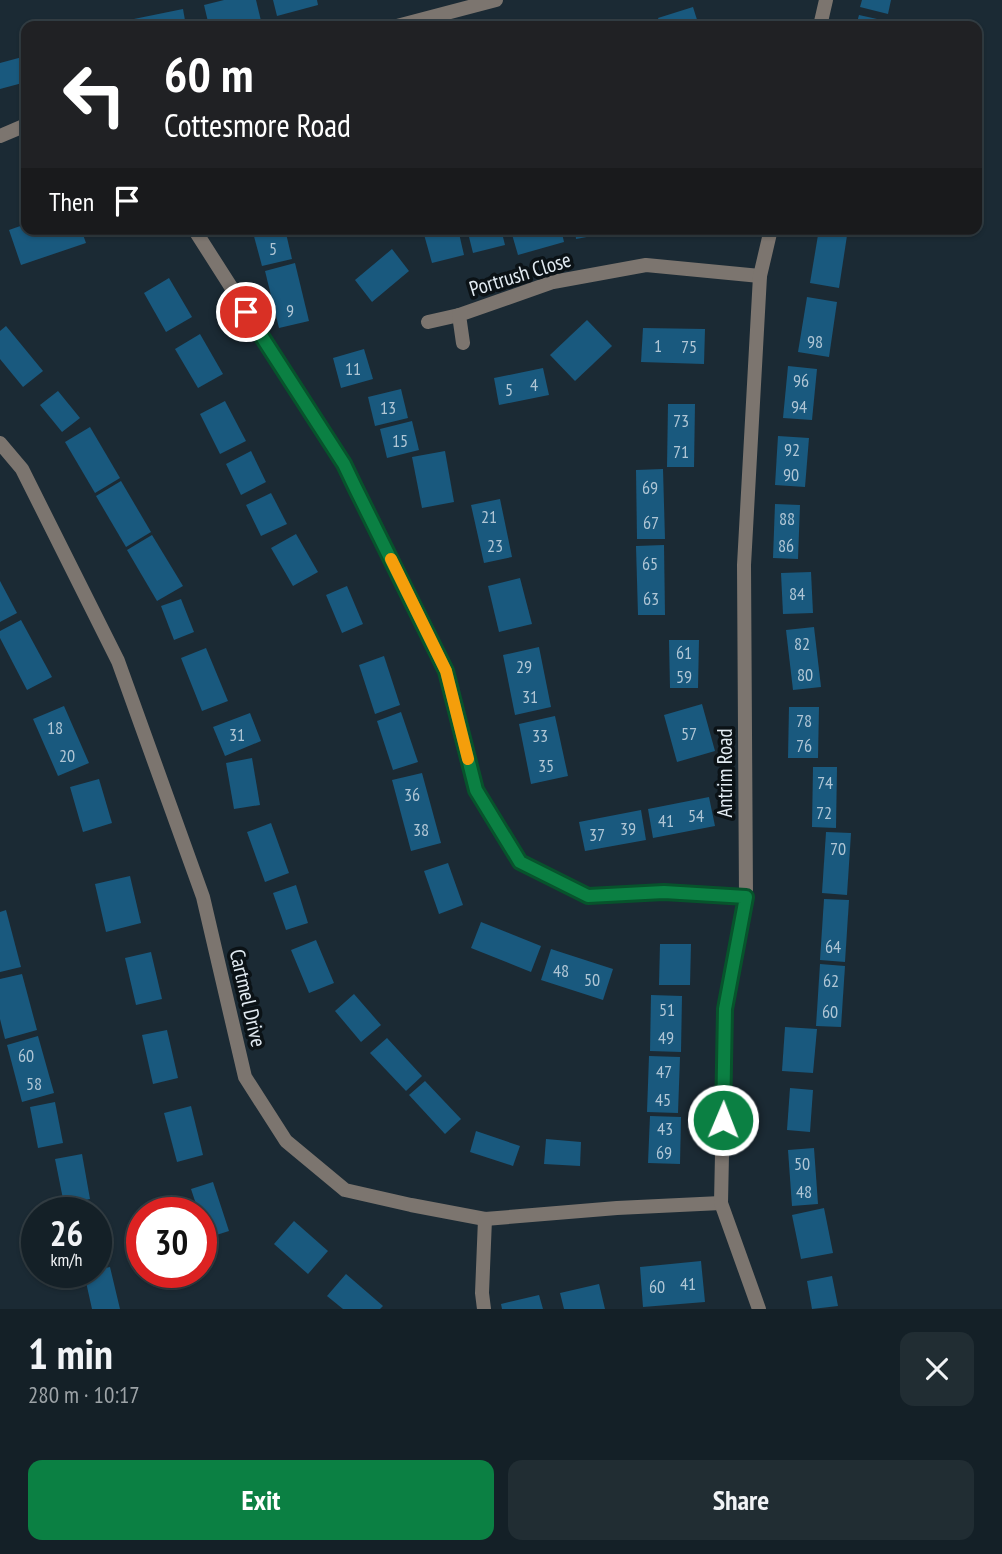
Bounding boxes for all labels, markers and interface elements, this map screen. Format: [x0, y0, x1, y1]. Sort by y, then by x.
text: 60 m [164, 42, 253, 106]
icon: left [49, 49, 140, 140]
text: Cottesmore Road [164, 104, 351, 146]
icon: arrive [108, 182, 146, 220]
text: Then [49, 185, 94, 218]
house number: 5 [269, 237, 277, 260]
street label: Portrush Close [466, 246, 574, 302]
pin [216, 282, 276, 342]
icon: arrive [227, 293, 265, 331]
house number: 9 [286, 299, 294, 322]
house number: 98 [807, 330, 823, 353]
house number: 1 [654, 334, 662, 357]
house number: 75 [681, 335, 697, 358]
house number: 11 [345, 357, 361, 380]
house number: 96 [793, 369, 809, 392]
house number: 4 [530, 373, 538, 396]
house number: 5 [505, 378, 513, 401]
house number: 94 [791, 395, 807, 418]
house number: 13 [380, 396, 396, 419]
house number: 73 [673, 409, 689, 432]
house number: 15 [392, 429, 408, 452]
house number: 92 [784, 438, 800, 461]
house number: 71 [673, 440, 689, 463]
house number: 90 [783, 463, 799, 486]
house number: 69 [642, 476, 658, 499]
house number: 21 [481, 505, 497, 528]
house number: 88 [779, 507, 795, 530]
house number: 67 [643, 511, 659, 534]
house number: 23 [487, 534, 503, 557]
house number: 86 [778, 534, 794, 557]
house number: 65 [642, 552, 658, 575]
house number: 84 [789, 582, 805, 605]
house number: 63 [643, 587, 659, 610]
house number: 82 [794, 632, 810, 655]
house number: 61 [676, 641, 692, 664]
house number: 29 [516, 655, 532, 678]
house number: 80 [797, 663, 813, 686]
house number: 59 [676, 665, 692, 688]
house number: 31 [522, 685, 538, 708]
house number: 78 [796, 709, 812, 732]
house number: 18 [47, 716, 63, 739]
house number: 57 [681, 722, 697, 745]
house number: 31 [229, 723, 245, 746]
house number: 33 [532, 724, 548, 747]
street label: Antrim Road [711, 728, 738, 818]
house number: 76 [796, 734, 812, 757]
house number: 20 [59, 744, 75, 767]
house number: 35 [538, 754, 554, 777]
house number: 74 [817, 771, 833, 794]
house number: 36 [404, 783, 420, 806]
house number: 72 [816, 801, 832, 824]
house number: 54 [688, 804, 704, 827]
house number: 41 [658, 809, 674, 832]
house number: 39 [620, 817, 636, 840]
house number: 38 [413, 818, 429, 841]
house number: 37 [589, 823, 605, 846]
house number: 70 [830, 837, 846, 860]
house number: 64 [825, 935, 841, 958]
street label: Cartmel Drive [224, 946, 272, 1050]
house number: 48 [553, 959, 569, 982]
house number: 50 [584, 968, 600, 991]
house number: 62 [823, 969, 839, 992]
house number: 51 [659, 998, 675, 1021]
house number: 60 [822, 1000, 838, 1023]
house number: 49 [658, 1026, 674, 1049]
house number: 60 [18, 1044, 34, 1067]
house number: 47 [656, 1060, 672, 1083]
house number: 58 [26, 1072, 42, 1095]
position arrow [686, 1083, 760, 1157]
house number: 45 [655, 1088, 671, 1111]
house number: 43 [657, 1117, 673, 1140]
house number: 69 [656, 1141, 672, 1164]
house number: 50 [794, 1152, 810, 1175]
house number: 48 [796, 1180, 812, 1203]
speed limit sign: 30 [126, 1197, 217, 1288]
text: 26 [50, 1210, 83, 1256]
text: km/h [51, 1248, 82, 1271]
house number: 41 [680, 1272, 696, 1295]
house number: 60 [649, 1275, 665, 1298]
text: 1 min [28, 1326, 113, 1381]
button: close [900, 1332, 974, 1406]
text: 280 m · 10:17 [28, 1380, 140, 1409]
button: Exit [28, 1460, 494, 1540]
button: Share [508, 1460, 974, 1540]

